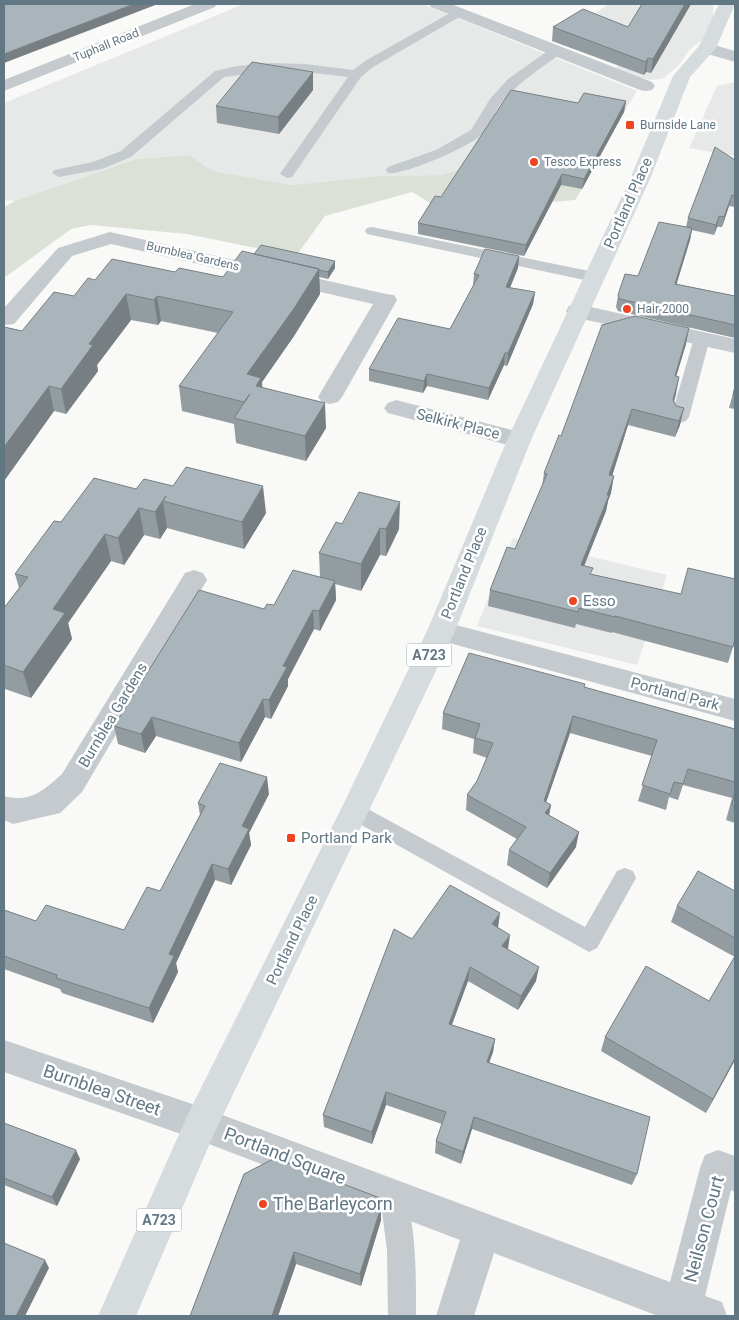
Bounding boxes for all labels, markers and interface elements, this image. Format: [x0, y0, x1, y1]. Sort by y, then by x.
street label: Tuphall Road [71, 26, 141, 64]
place label: Burnside Lane [640, 118, 716, 132]
marker: Burnside Lane [624, 119, 636, 131]
place label: Tesco Express [544, 155, 621, 169]
street label: Portland Place [600, 155, 656, 251]
marker: Tesco Express [528, 156, 540, 168]
street label: Burnblea Gardens [145, 239, 241, 273]
place label: Hair 2000 [637, 302, 689, 316]
marker: Hair 2000 [621, 303, 633, 315]
street label: Selkirk Place [414, 405, 502, 443]
street label: Portland Place [437, 524, 491, 622]
place label: Esso [583, 592, 616, 610]
marker: Esso [567, 595, 579, 607]
road number: A723 [406, 644, 452, 666]
street label: Burnblea Gardens [75, 660, 151, 770]
street label: Portland Park [629, 674, 722, 715]
place label: Portland Park [301, 829, 392, 847]
marker: Portland Park [285, 832, 297, 844]
street label: Portland Place [263, 892, 322, 988]
street label: Burnblea Street [41, 1060, 164, 1120]
street label: Portland Square [221, 1123, 349, 1188]
street label: Neilson Court [679, 1173, 728, 1284]
place label: The Barleycorn [273, 1193, 393, 1214]
marker: The Barleycorn [257, 1198, 269, 1210]
road number: A723 [136, 1208, 182, 1232]

